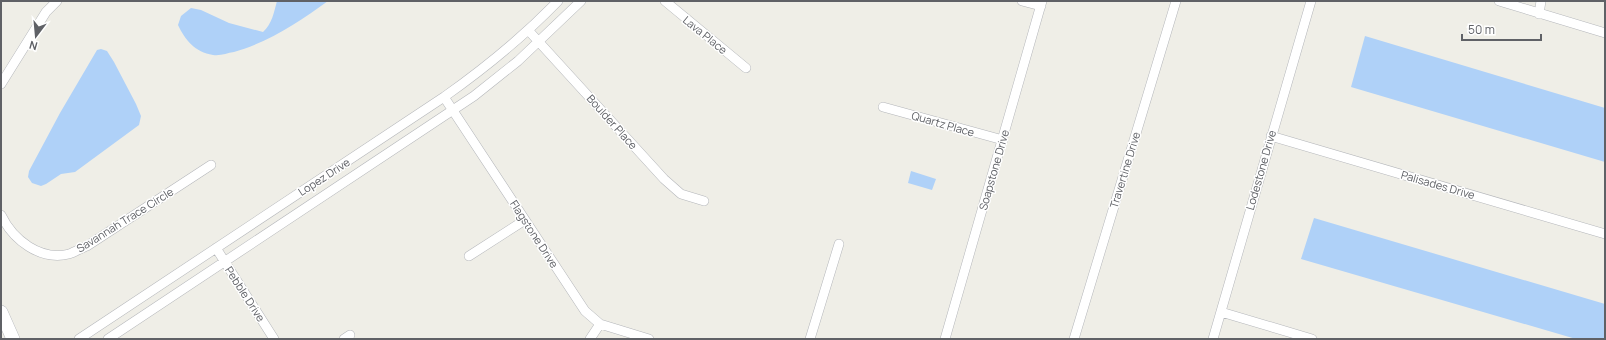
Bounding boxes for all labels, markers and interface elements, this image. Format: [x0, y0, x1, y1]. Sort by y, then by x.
street label: Lava Place [680, 12, 731, 57]
north arrow [16, 16, 56, 56]
scale bar [1462, 16, 1541, 42]
text: 50 m [1468, 21, 1495, 38]
text: N [27, 38, 39, 54]
street label: Boulder Place [584, 91, 641, 153]
street label: Quartz Place [910, 107, 977, 140]
street label: Soapstone Drive [975, 127, 1012, 212]
street label: Lodestone Drive [1242, 128, 1279, 212]
street label: Travertine Drive [1106, 129, 1143, 210]
street label: Lopez Drive [295, 154, 353, 199]
street label: Palisades Drive [1399, 167, 1477, 202]
street label: Savannah Trace Circle [73, 183, 177, 256]
street label: Flagstone Drive [507, 197, 562, 271]
street label: Pebble Drive [222, 263, 269, 325]

